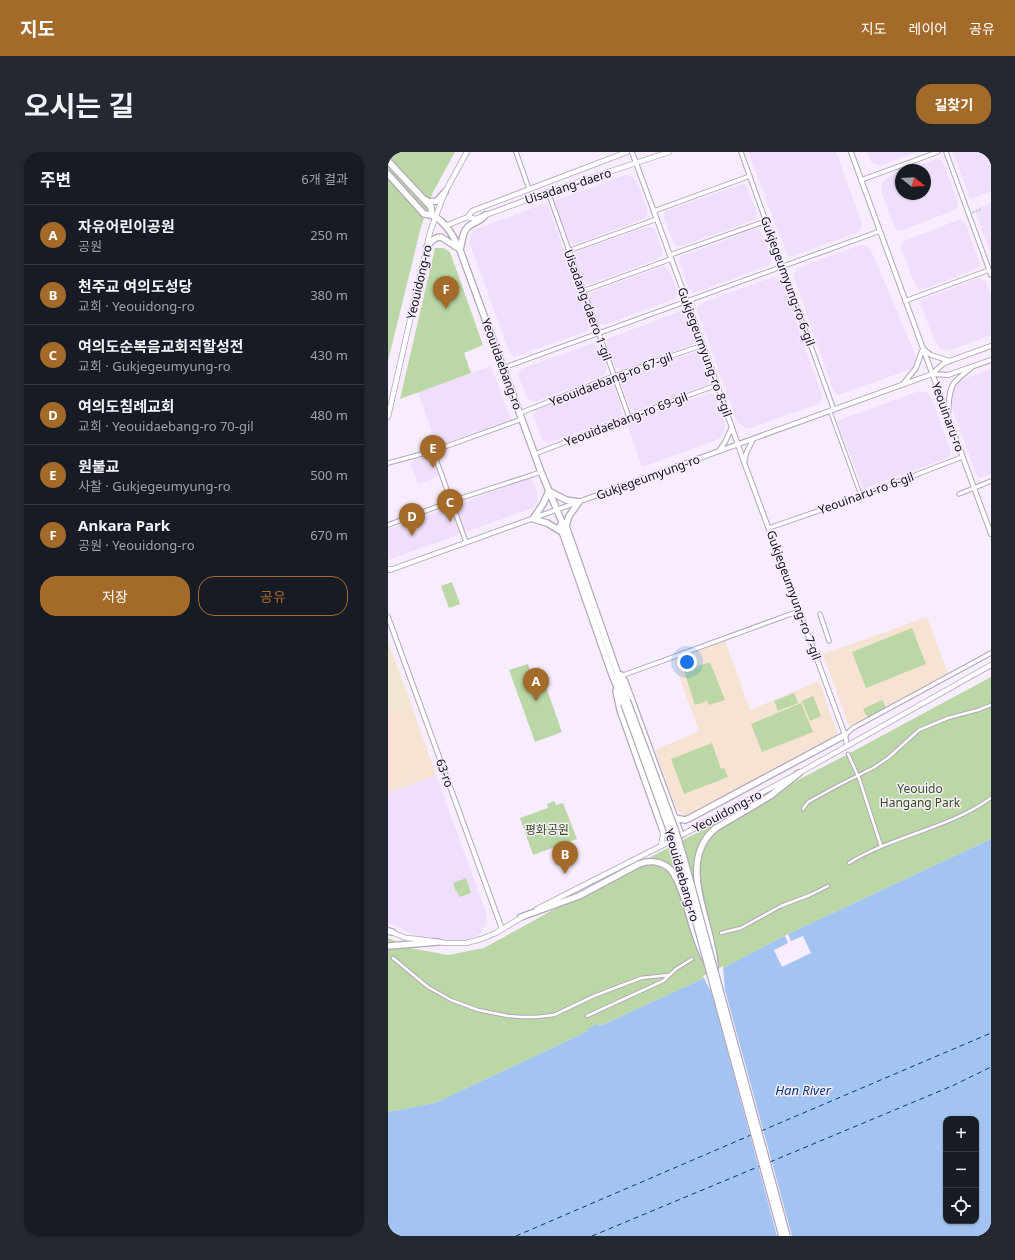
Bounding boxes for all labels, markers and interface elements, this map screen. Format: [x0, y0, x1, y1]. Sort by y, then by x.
text: 지도 [20, 16, 55, 42]
text: 지도 [861, 19, 887, 38]
text: 레이어 [909, 19, 947, 38]
text: 공유 [969, 19, 995, 38]
button: 길찾기 [916, 84, 991, 124]
text: 오시는 길 [24, 86, 134, 124]
street label: Uisadang-daero [523, 164, 613, 208]
north arrow [895, 164, 931, 200]
text: 주변 [40, 168, 71, 191]
text: 6개 결과 [301, 170, 348, 188]
street label: Gukjegeumyung-ro 6-gil [757, 214, 819, 348]
text: 자유어린이공원 [78, 216, 175, 236]
text: A [49, 226, 58, 244]
text: 250 m [310, 226, 348, 244]
text: 공원 [78, 237, 102, 255]
street label: Yeouidong-ro [402, 243, 436, 321]
street label: Uisadang-daero 1-gil [560, 247, 616, 363]
text: 천주교 여의도성당 [78, 276, 192, 296]
pin: F [433, 276, 459, 309]
street label: Gukjegeumyung-ro 8-gil [674, 285, 736, 419]
text: B [49, 286, 57, 304]
text: 380 m [310, 286, 348, 304]
text: 교회 · Yeouidong-ro [78, 297, 195, 315]
street label: Yeouidaebang-ro [478, 316, 526, 412]
text: 여의도순복음교회직할성전 [78, 336, 244, 356]
text: C [49, 346, 57, 364]
text: 430 m [310, 346, 348, 364]
street label: Yeouidaebang-ro 67-gil [547, 348, 675, 410]
text: 교회 · Gukjegeumyung-ro [78, 357, 231, 375]
street label: Yeouinaru-ro [928, 380, 968, 454]
street label: Yeouidaebang-ro 69-gil [562, 388, 690, 450]
text: 여의도침례교회 [78, 396, 175, 416]
text: D [48, 406, 58, 424]
text: 480 m [310, 406, 348, 424]
text: 교회 · Yeouidaebang-ro 70-gil [78, 417, 254, 435]
pin: E [420, 435, 446, 468]
street label: Gukjegeumyung-ro [594, 450, 702, 504]
text: 원불교 [78, 456, 119, 476]
text: E [49, 466, 57, 484]
text: 500 m [310, 466, 348, 484]
street label: Yeouinaru-ro 6-gil [816, 468, 916, 518]
text: 사찰 · Gukjegeumyung-ro [78, 477, 231, 495]
pin: C [437, 489, 463, 522]
pin: D [399, 503, 425, 536]
text: Ankara Park [78, 515, 170, 535]
text: F [49, 526, 57, 544]
text: 670 m [310, 526, 348, 544]
street label: Gukjegeumyung-ro 7-gil [763, 528, 825, 662]
text: 공원 · Yeouidong-ro [78, 536, 195, 554]
button: 저장 [40, 576, 190, 616]
button: 공유 [198, 576, 348, 616]
your location [677, 652, 697, 672]
pin: A [523, 668, 549, 701]
street label: 63-ro [432, 756, 458, 790]
park label: Yeouido Hangang Park [880, 780, 961, 811]
street label: Yeouidong-ro [689, 786, 765, 836]
park label: 평화공원 [525, 821, 569, 838]
street label: Yeouidaebang-ro [661, 826, 703, 924]
pin: B [552, 841, 578, 874]
water label: Han River [775, 1081, 832, 1099]
map controls [943, 1116, 979, 1224]
button: + [943, 1116, 979, 1152]
button: − [943, 1152, 979, 1188]
button: locate [943, 1188, 979, 1224]

